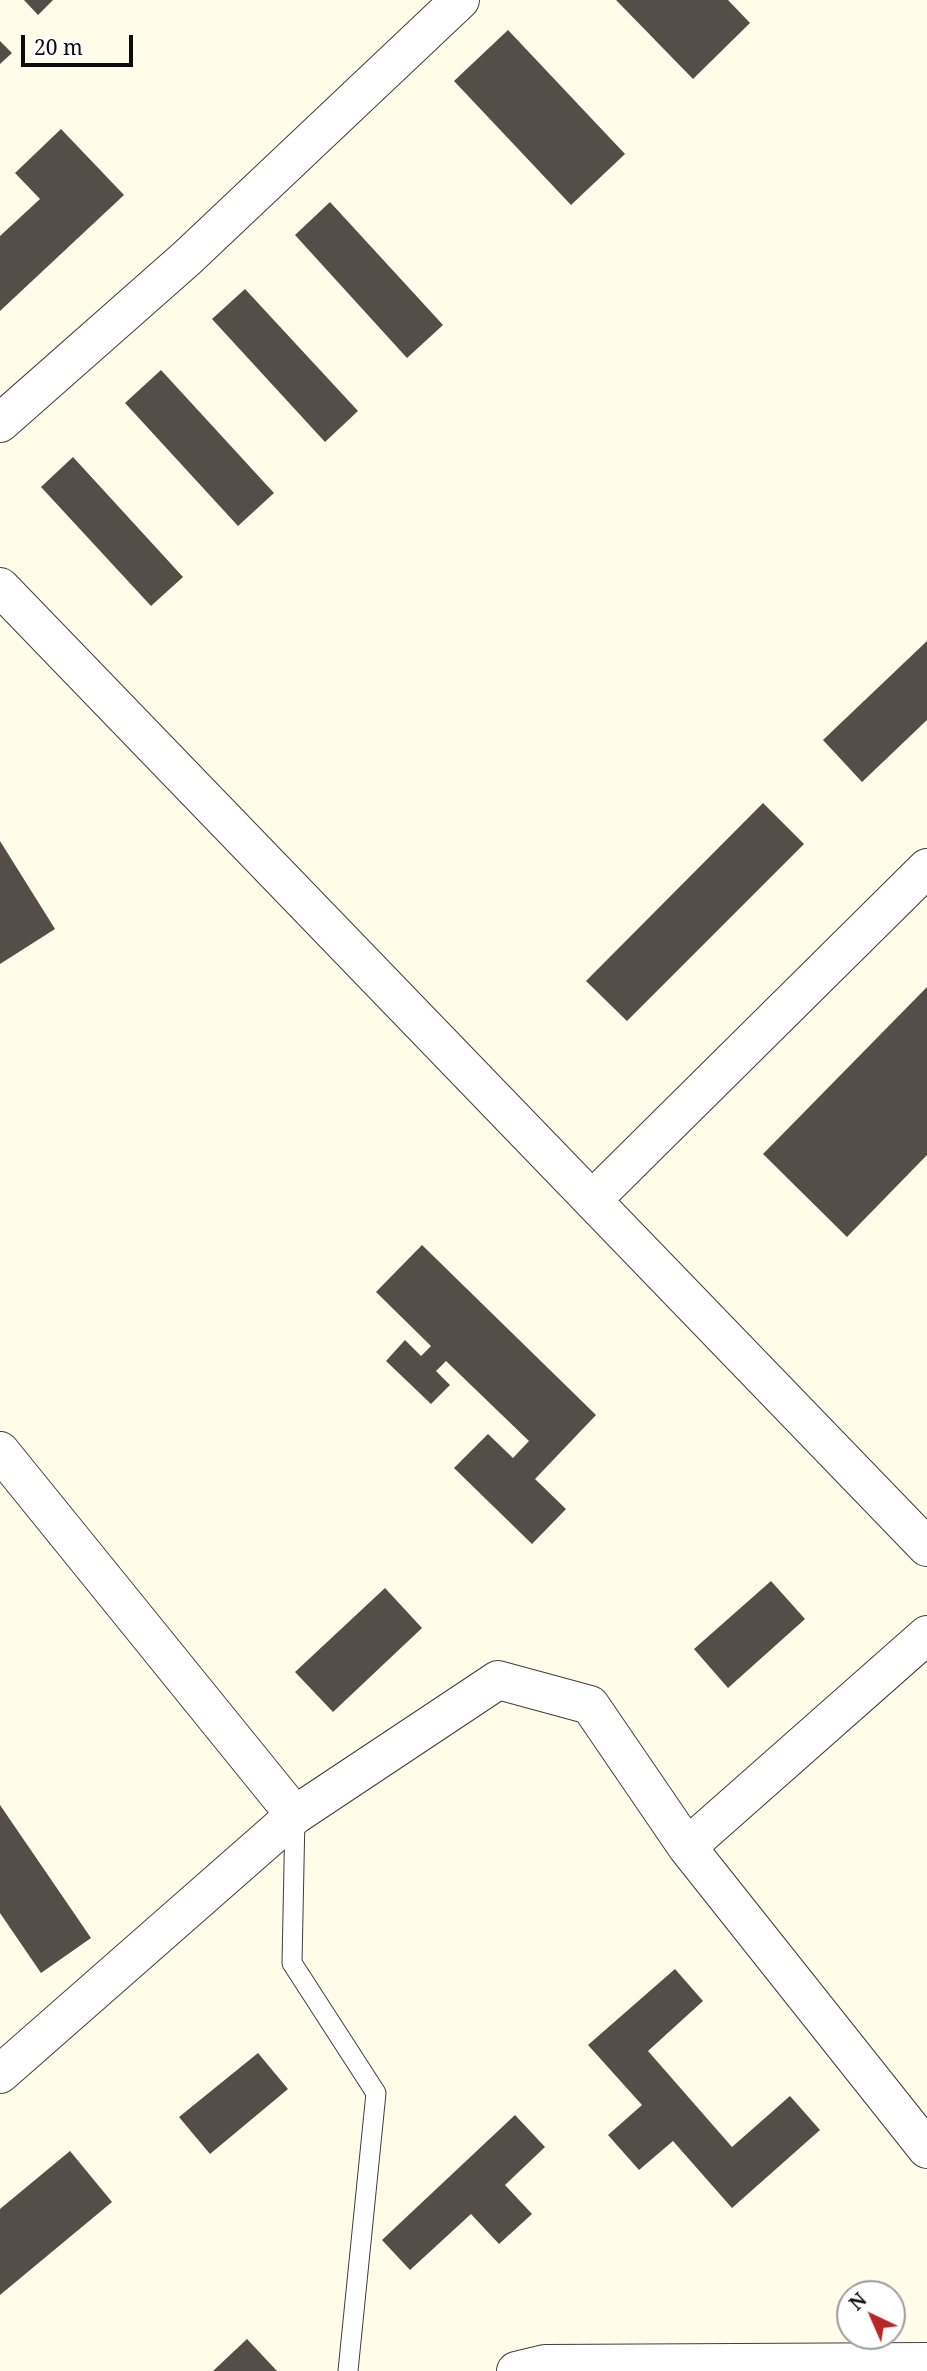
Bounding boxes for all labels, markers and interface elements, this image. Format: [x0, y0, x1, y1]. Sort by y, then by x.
scale bar [24, 21, 136, 65]
text: 20 m [34, 33, 83, 61]
north arrow [836, 2280, 906, 2350]
text: N [843, 2287, 872, 2316]

